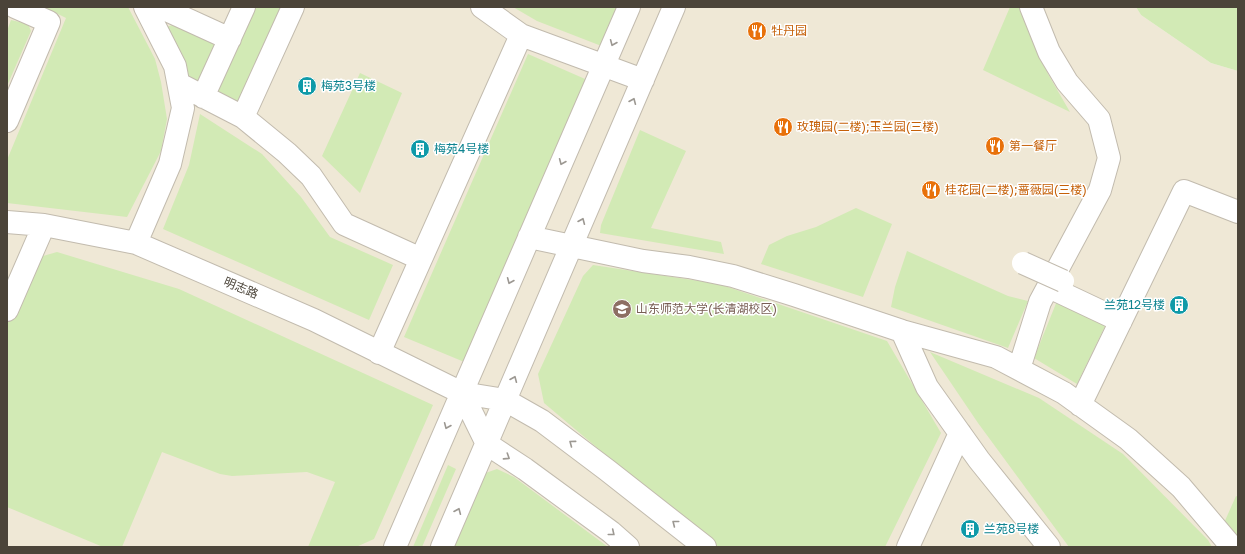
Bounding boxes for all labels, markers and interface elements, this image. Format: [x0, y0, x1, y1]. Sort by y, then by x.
restaurant icon: 牡丹园 [746, 20, 768, 42]
place label: 牡丹园 [771, 23, 807, 38]
one-way arrow [610, 38, 618, 46]
building icon: 梅苑3号楼 [296, 75, 318, 97]
place label: 梅苑3号楼 [321, 78, 376, 93]
one-way arrow [629, 98, 637, 105]
restaurant icon: 玫瑰园(二楼);玉兰园(三楼) [772, 116, 794, 138]
place label: 玫瑰园(二楼);玉兰园(三楼) [797, 119, 939, 134]
restaurant icon: 第一餐厅 [984, 135, 1006, 157]
building icon: 梅苑4号楼 [409, 138, 431, 160]
place label: 第一餐厅 [1009, 138, 1057, 153]
place label: 梅苑4号楼 [434, 141, 489, 156]
one-way arrow [558, 159, 566, 166]
restaurant icon: 桂花园(二楼);蔷薇园(三楼) [920, 179, 942, 201]
place label: 桂花园(二楼);蔷薇园(三楼) [945, 182, 1087, 197]
one-way arrow [577, 217, 585, 225]
street label: 明志路 [222, 274, 261, 301]
one-way arrow [507, 277, 515, 285]
building icon: 兰苑12号楼 [1168, 294, 1190, 316]
place label: 兰苑12号楼 [1104, 297, 1165, 312]
school or university icon: 山东师范大学(长清湖校区) [611, 298, 633, 320]
place label: 山东师范大学(长清湖校区) [636, 301, 777, 316]
one-way arrow [510, 375, 518, 382]
one-way arrow [444, 422, 452, 430]
one-way arrow [569, 441, 576, 448]
one-way arrow [503, 452, 510, 460]
one-way arrow [453, 508, 461, 515]
building icon: 兰苑8号楼 [959, 518, 981, 540]
one-way arrow [672, 521, 679, 528]
place label: 兰苑8号楼 [984, 521, 1039, 536]
one-way arrow [607, 529, 614, 536]

